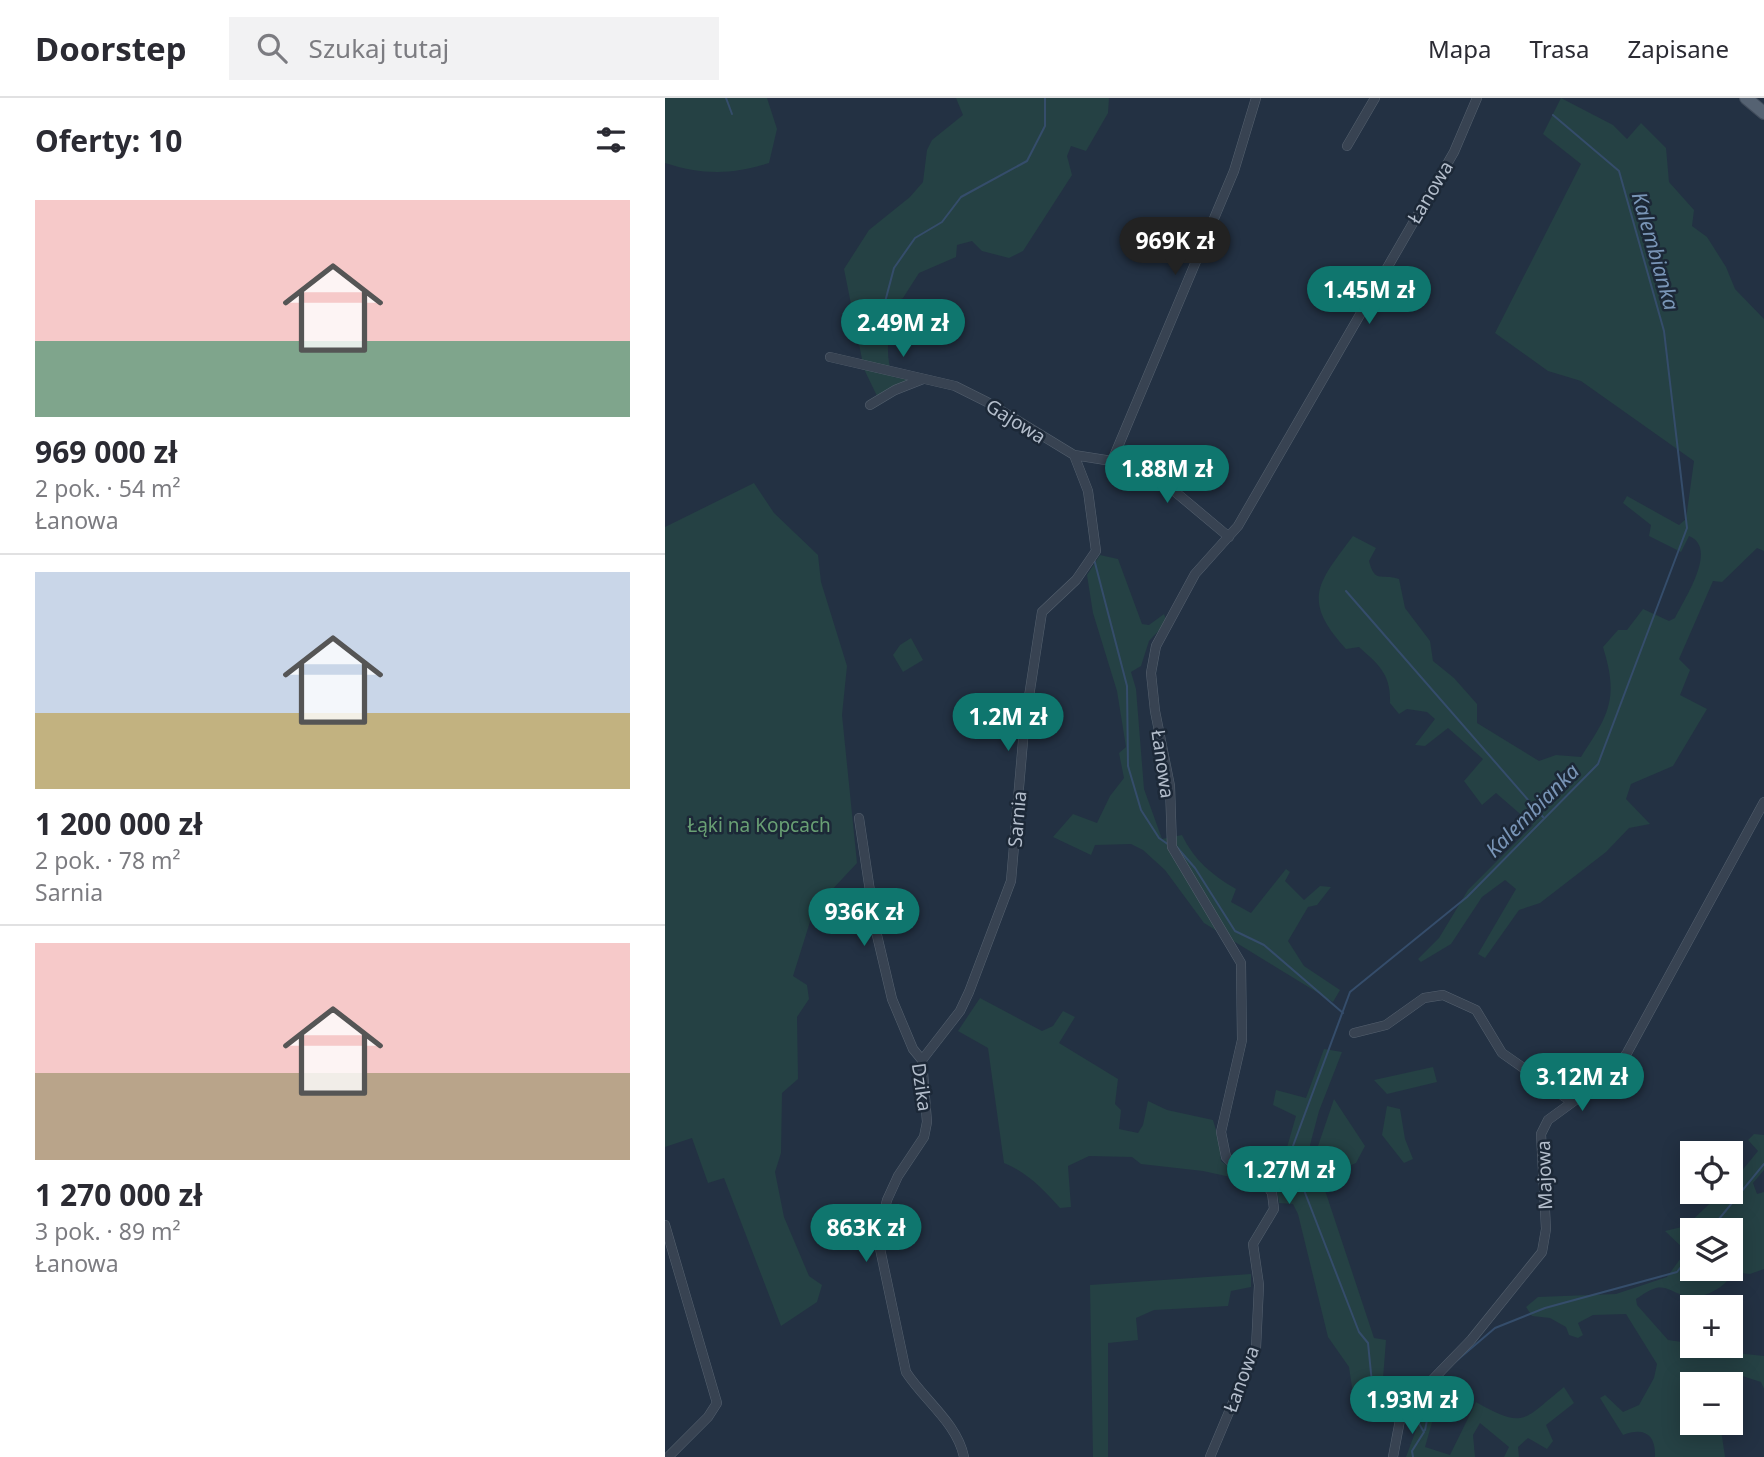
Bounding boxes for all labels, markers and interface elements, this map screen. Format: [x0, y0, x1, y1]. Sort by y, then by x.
search box [229, 17, 719, 80]
text: Doorstep [35, 26, 187, 71]
icon: search [253, 29, 291, 67]
text: Szukaj tutaj [309, 30, 449, 66]
text: Mapa [1428, 32, 1492, 65]
text: Trasa [1530, 32, 1590, 65]
text: Zapisane [1628, 32, 1729, 65]
text: Oferty: 10 [35, 120, 182, 161]
icon: filters [592, 121, 630, 159]
street label: Łanowa [1401, 156, 1459, 228]
water label: Kalembianka [1626, 189, 1686, 314]
pin: 969K zł [1110, 218, 1240, 277]
text: 969K zł [1135, 224, 1215, 256]
icon: home [270, 245, 396, 371]
pin: 1.45M zł [1297, 266, 1441, 326]
text: 1.45M zł [1323, 273, 1415, 305]
pin: 2.49M zł [831, 300, 975, 359]
text: 2.49M zł [857, 306, 949, 338]
street label: Gajowa [981, 392, 1051, 450]
text: 969 000 zł [35, 431, 178, 472]
pin: 1.88M zł [1095, 446, 1239, 505]
text: 1.88M zł [1121, 452, 1213, 484]
text: 2 pok. · 54 m² [35, 472, 181, 504]
text: Łanowa [35, 504, 119, 536]
icon: home [270, 617, 396, 743]
pin: 1.2M zł [943, 694, 1073, 753]
text: 1.2M zł [969, 700, 1047, 732]
street label: Łanowa [1145, 728, 1181, 800]
water label: Kalembianka [1479, 757, 1585, 863]
street label: Sarnia [1002, 790, 1032, 848]
text: 1 200 000 zł [35, 803, 202, 844]
park label: Łąki na Kopcach [687, 812, 831, 838]
text: 2 pok. · 78 m² [35, 844, 181, 876]
text: Sarnia [35, 876, 103, 908]
pin: 936K zł [799, 888, 929, 948]
text: 936K zł [824, 895, 904, 927]
icon: home [270, 988, 396, 1114]
pin: 3.12M zł [1510, 1054, 1654, 1113]
text: 3.12M zł [1536, 1060, 1628, 1092]
street label: Dzika [906, 1061, 938, 1113]
street label: Majowa [1530, 1140, 1558, 1210]
map controls [1680, 1141, 1743, 1435]
button: locate [1680, 1141, 1743, 1204]
pin: 1.27M zł [1217, 1146, 1361, 1206]
text: 1.27M zł [1243, 1153, 1335, 1185]
text: 1 270 000 zł [35, 1174, 202, 1215]
pin: 863K zł [801, 1204, 931, 1264]
text: 863K zł [826, 1211, 906, 1243]
text: 3 pok. · 89 m² [35, 1215, 181, 1247]
button: layers [1680, 1218, 1743, 1281]
text: Łanowa [35, 1247, 119, 1279]
button: + [1680, 1295, 1743, 1358]
street label: Łanowa [1217, 1342, 1265, 1416]
button: − [1680, 1372, 1743, 1435]
pin: 1.93M zł [1340, 1376, 1484, 1436]
text: 1.93M zł [1366, 1383, 1458, 1415]

